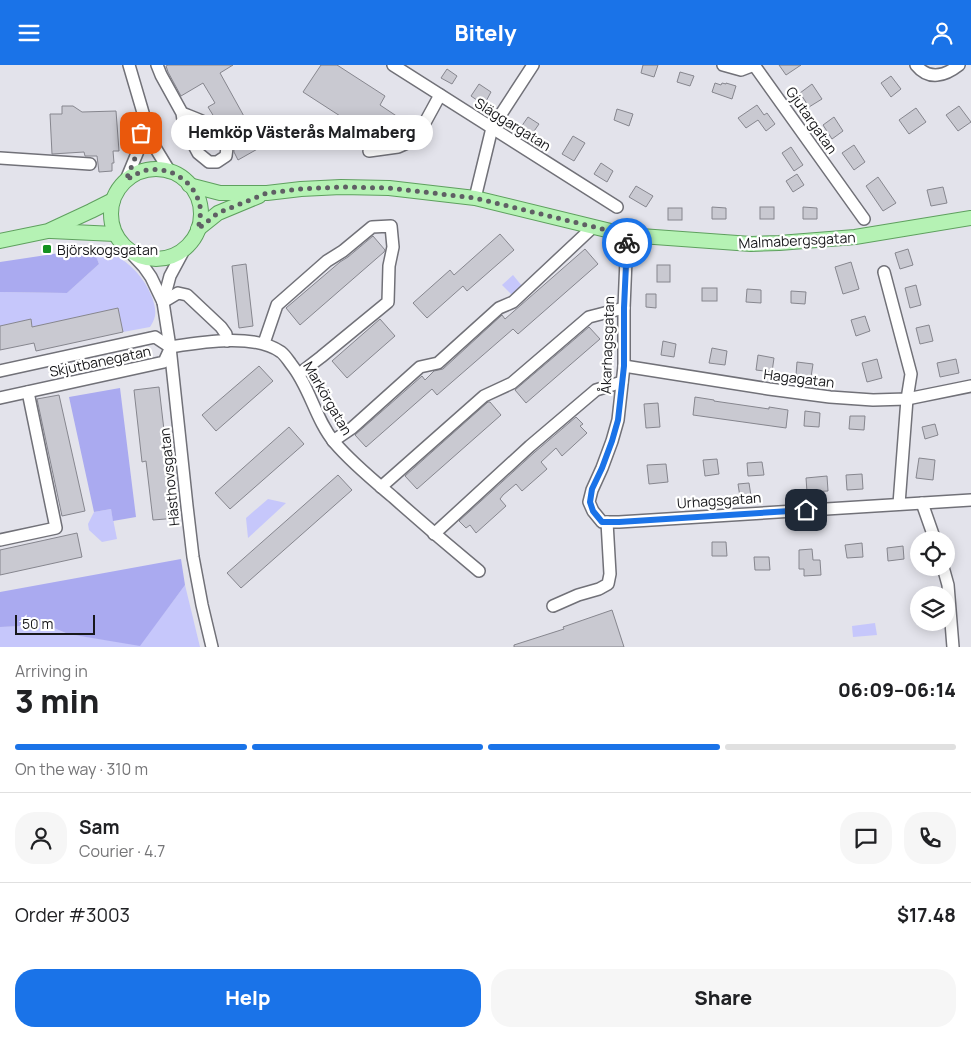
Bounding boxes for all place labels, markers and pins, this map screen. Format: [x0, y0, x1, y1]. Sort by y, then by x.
pin [120, 112, 162, 154]
callout: Hemköp Västerås Malmaberg [171, 115, 434, 151]
place label: Björskogsgatan [57, 240, 158, 259]
marker: Björskogsgatan [41, 243, 53, 255]
pin [785, 489, 827, 531]

